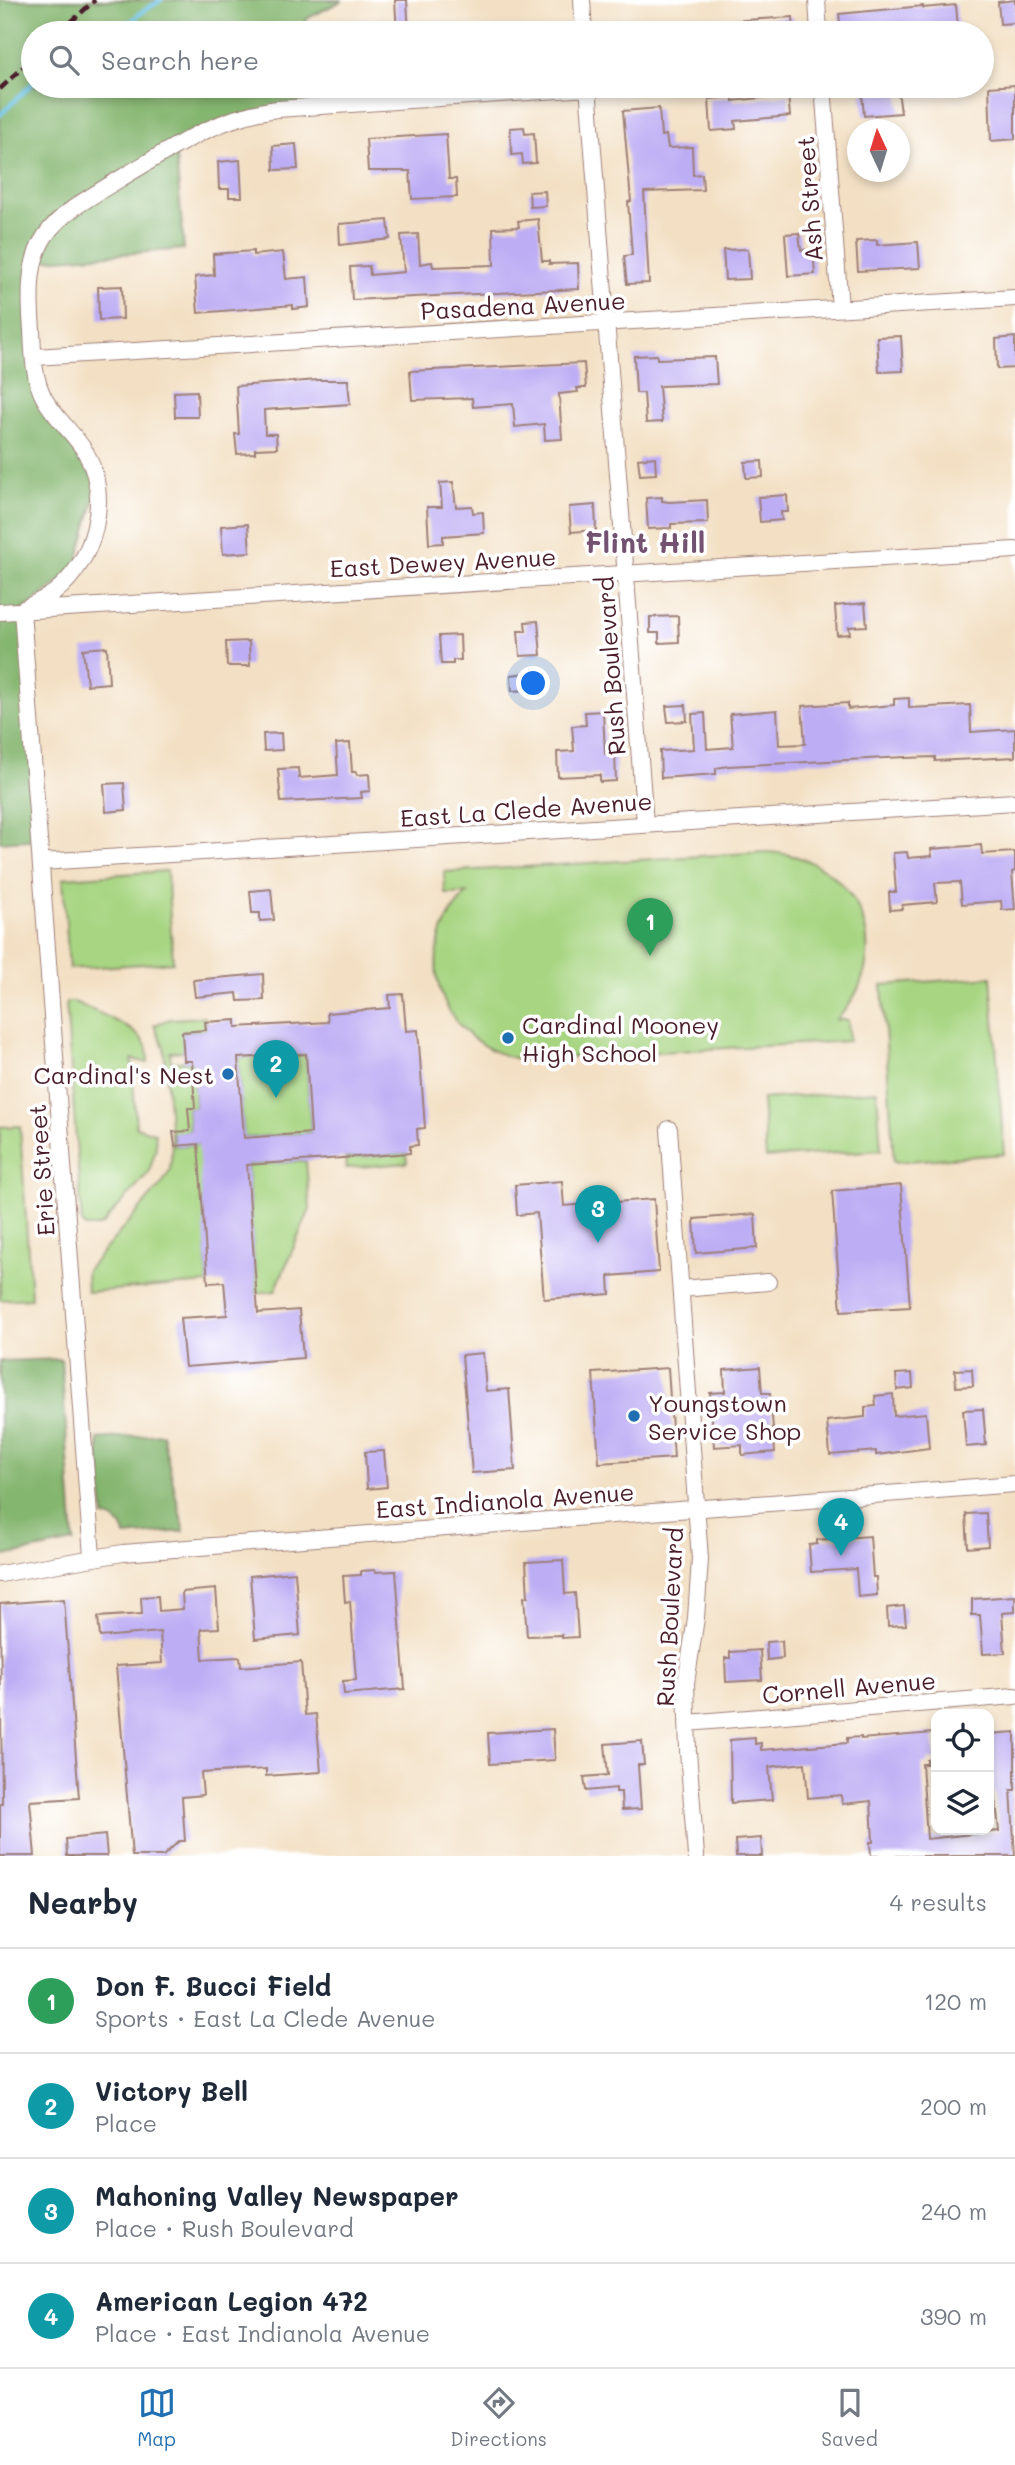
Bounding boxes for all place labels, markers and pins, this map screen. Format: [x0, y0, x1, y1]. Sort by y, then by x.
pin: 1 [627, 898, 673, 956]
place label: Cardinal Mooney High School [522, 1009, 719, 1068]
marker: Cardinal Mooney High School [500, 1030, 516, 1046]
pin: 2 [253, 1040, 299, 1098]
place label: Cardinal's Nest [34, 1059, 214, 1090]
marker: Cardinal's Nest [220, 1066, 236, 1082]
pin: 3 [575, 1185, 621, 1243]
place label: Youngstown Service Shop [648, 1387, 801, 1446]
marker: Youngstown Service Shop [626, 1408, 642, 1424]
pin: 4 [818, 1498, 864, 1556]

